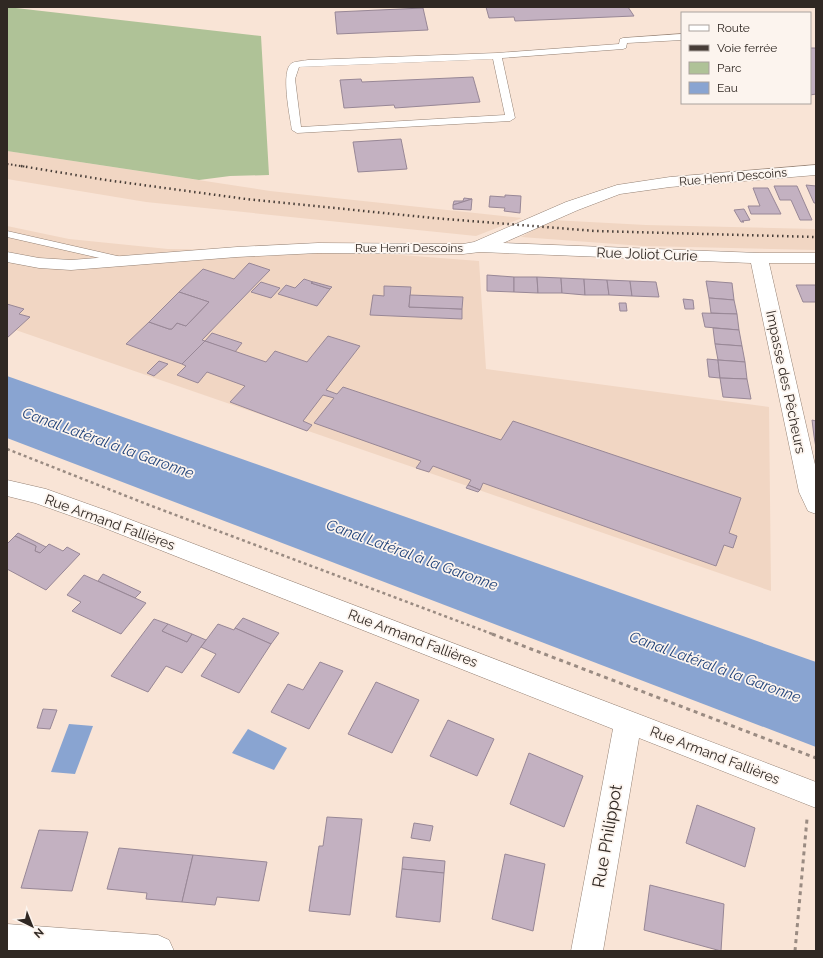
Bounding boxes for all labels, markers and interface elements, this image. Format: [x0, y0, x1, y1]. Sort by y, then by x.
legend [681, 12, 811, 104]
text: Route [717, 21, 750, 35]
text: Voie ferrée [717, 41, 777, 55]
text: Parc [717, 61, 742, 75]
text: Eau [717, 81, 738, 95]
street label: Rue Henri Descoins [679, 165, 788, 189]
street label: Rue Henri Descoins [355, 241, 463, 255]
street label: Rue Joliot Curie [596, 244, 698, 264]
street label: Impasse des Pêcheurs [763, 309, 809, 455]
water label: Canal Latéral à la Garonne [20, 404, 196, 482]
street label: Rue Armand Fallières [43, 491, 178, 553]
water label: Canal Latéral à la Garonne [324, 516, 500, 594]
street label: Rue Armand Fallières [346, 606, 480, 670]
water label: Canal Latéral à la Garonne [627, 628, 803, 706]
street label: Rue Armand Fallières [648, 723, 782, 787]
street label: Rue Philippot [588, 782, 626, 889]
north arrow [12, 906, 52, 946]
text: N [31, 925, 46, 941]

